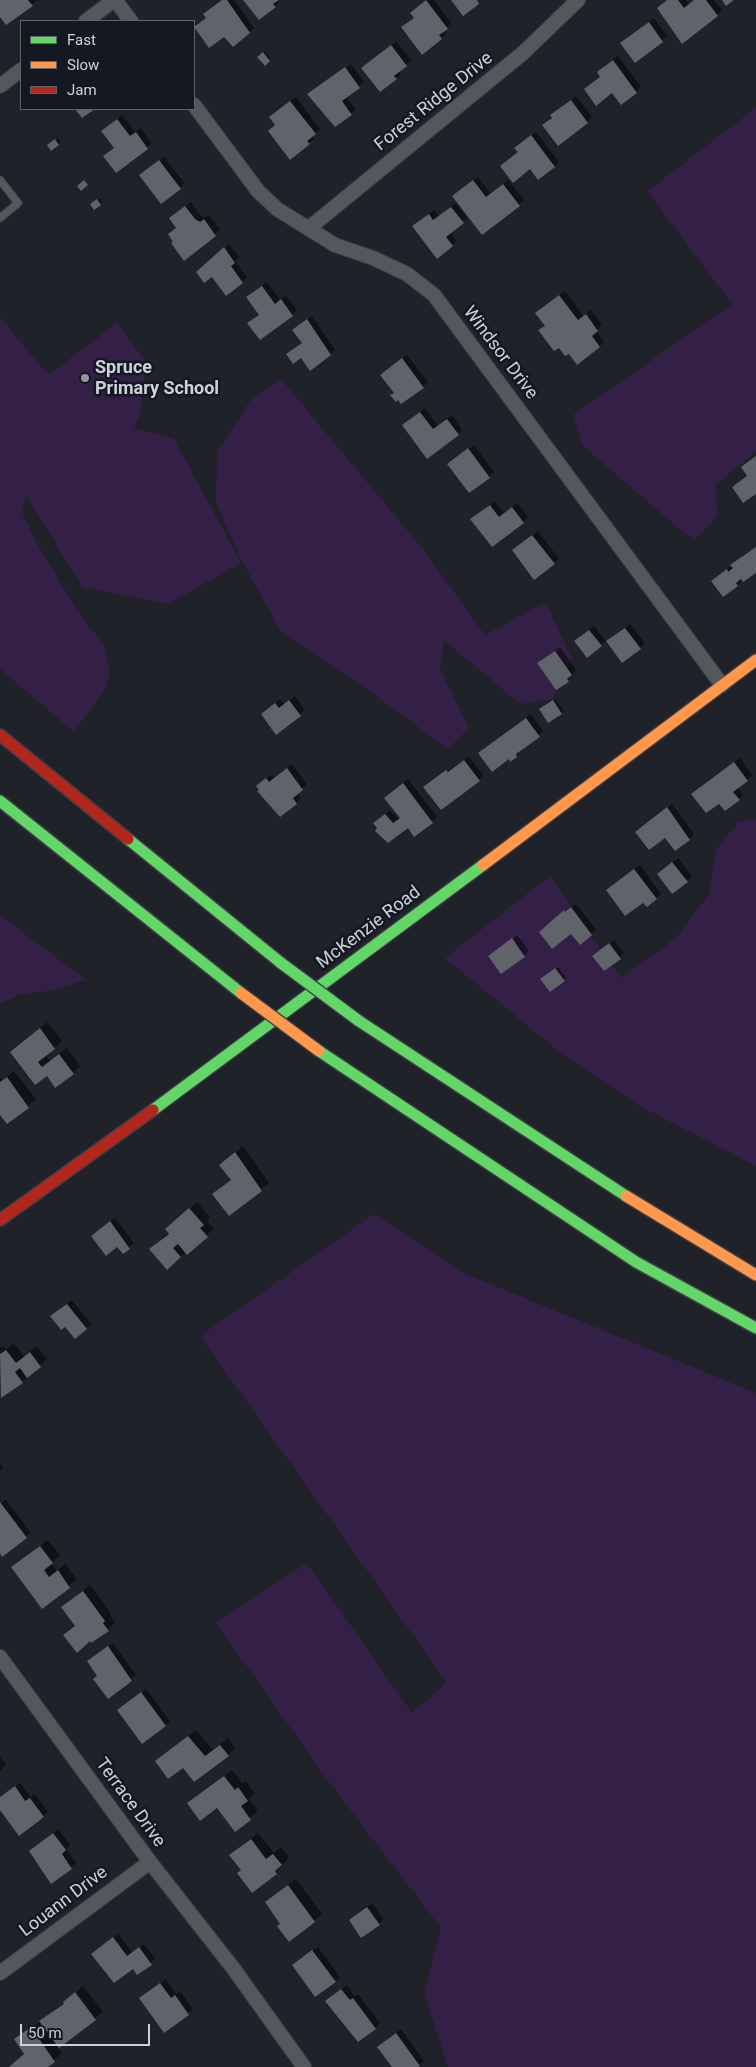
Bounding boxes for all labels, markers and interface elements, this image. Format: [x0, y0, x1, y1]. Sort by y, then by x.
legend [20, 20, 195, 110]
text: Fast [67, 31, 96, 49]
street label: Forest Ridge Drive [371, 48, 497, 156]
text: Slow [67, 56, 99, 74]
text: Jam [67, 81, 97, 99]
street label: Windsor Drive [458, 302, 542, 404]
place label: Spruce Primary School [95, 357, 219, 399]
marker: Spruce Primary School [79, 372, 91, 384]
street label: McKenzie Road [313, 882, 425, 974]
street label: Terrace Drive [90, 1754, 170, 1852]
street label: Louann Drive [16, 1862, 112, 1942]
scale bar [22, 2014, 152, 2046]
text: 50 m [28, 2024, 62, 2042]

